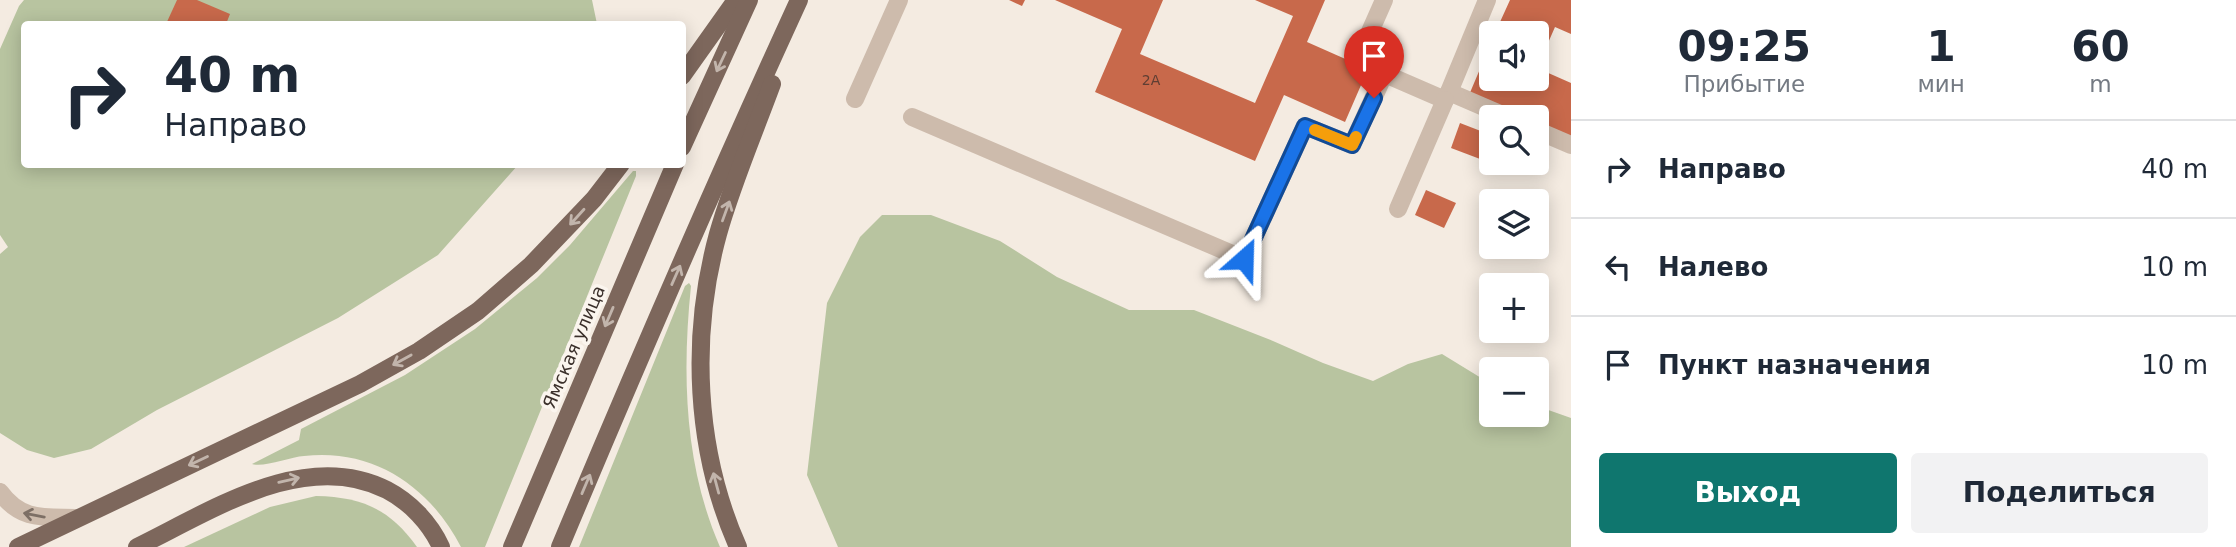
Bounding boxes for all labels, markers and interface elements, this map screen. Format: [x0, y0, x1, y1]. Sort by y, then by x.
map controls [1479, 21, 1549, 427]
button: sound [1479, 21, 1549, 91]
text: 09:25 [1677, 22, 1811, 71]
text: 1 [1927, 22, 1956, 71]
text: 60 [2071, 22, 2130, 71]
pin [1344, 26, 1404, 98]
icon: arrive [1355, 37, 1393, 75]
text: 40 m [164, 47, 300, 104]
icon: right [49, 49, 140, 140]
one-way arrow [714, 51, 727, 72]
text: Прибытие [1683, 71, 1805, 97]
text: мин [1917, 71, 1965, 97]
text: m [2089, 71, 2112, 97]
house number: 2А [1142, 72, 1161, 88]
button: search [1479, 105, 1549, 175]
text: Направо [164, 106, 307, 144]
icon: right [1599, 150, 1637, 188]
text: Направо [1658, 154, 1786, 184]
text: 40 m [2141, 154, 2208, 184]
button: layers [1479, 189, 1549, 259]
one-way arrow [721, 200, 733, 222]
one-way arrow [569, 208, 585, 226]
position arrow [1207, 222, 1281, 296]
icon: left [1599, 248, 1637, 286]
text: Налево [1658, 252, 1768, 282]
text: 10 m [2141, 252, 2208, 282]
one-way arrow [670, 265, 683, 286]
button: + [1479, 273, 1549, 343]
street label: Ямская улица [538, 282, 609, 411]
one-way arrow [602, 306, 615, 327]
icon: arrive [1599, 346, 1637, 384]
text: Пункт назначения [1658, 350, 1931, 380]
text: 10 m [2141, 350, 2208, 380]
one-way arrow [393, 353, 413, 367]
button: − [1479, 357, 1549, 427]
button: Выход [1599, 453, 1897, 533]
button: Поделиться [1911, 453, 2208, 533]
one-way arrow [188, 454, 209, 468]
one-way arrow [709, 472, 722, 494]
one-way arrow [277, 473, 300, 486]
one-way arrow [581, 474, 594, 495]
one-way arrow [23, 508, 46, 521]

